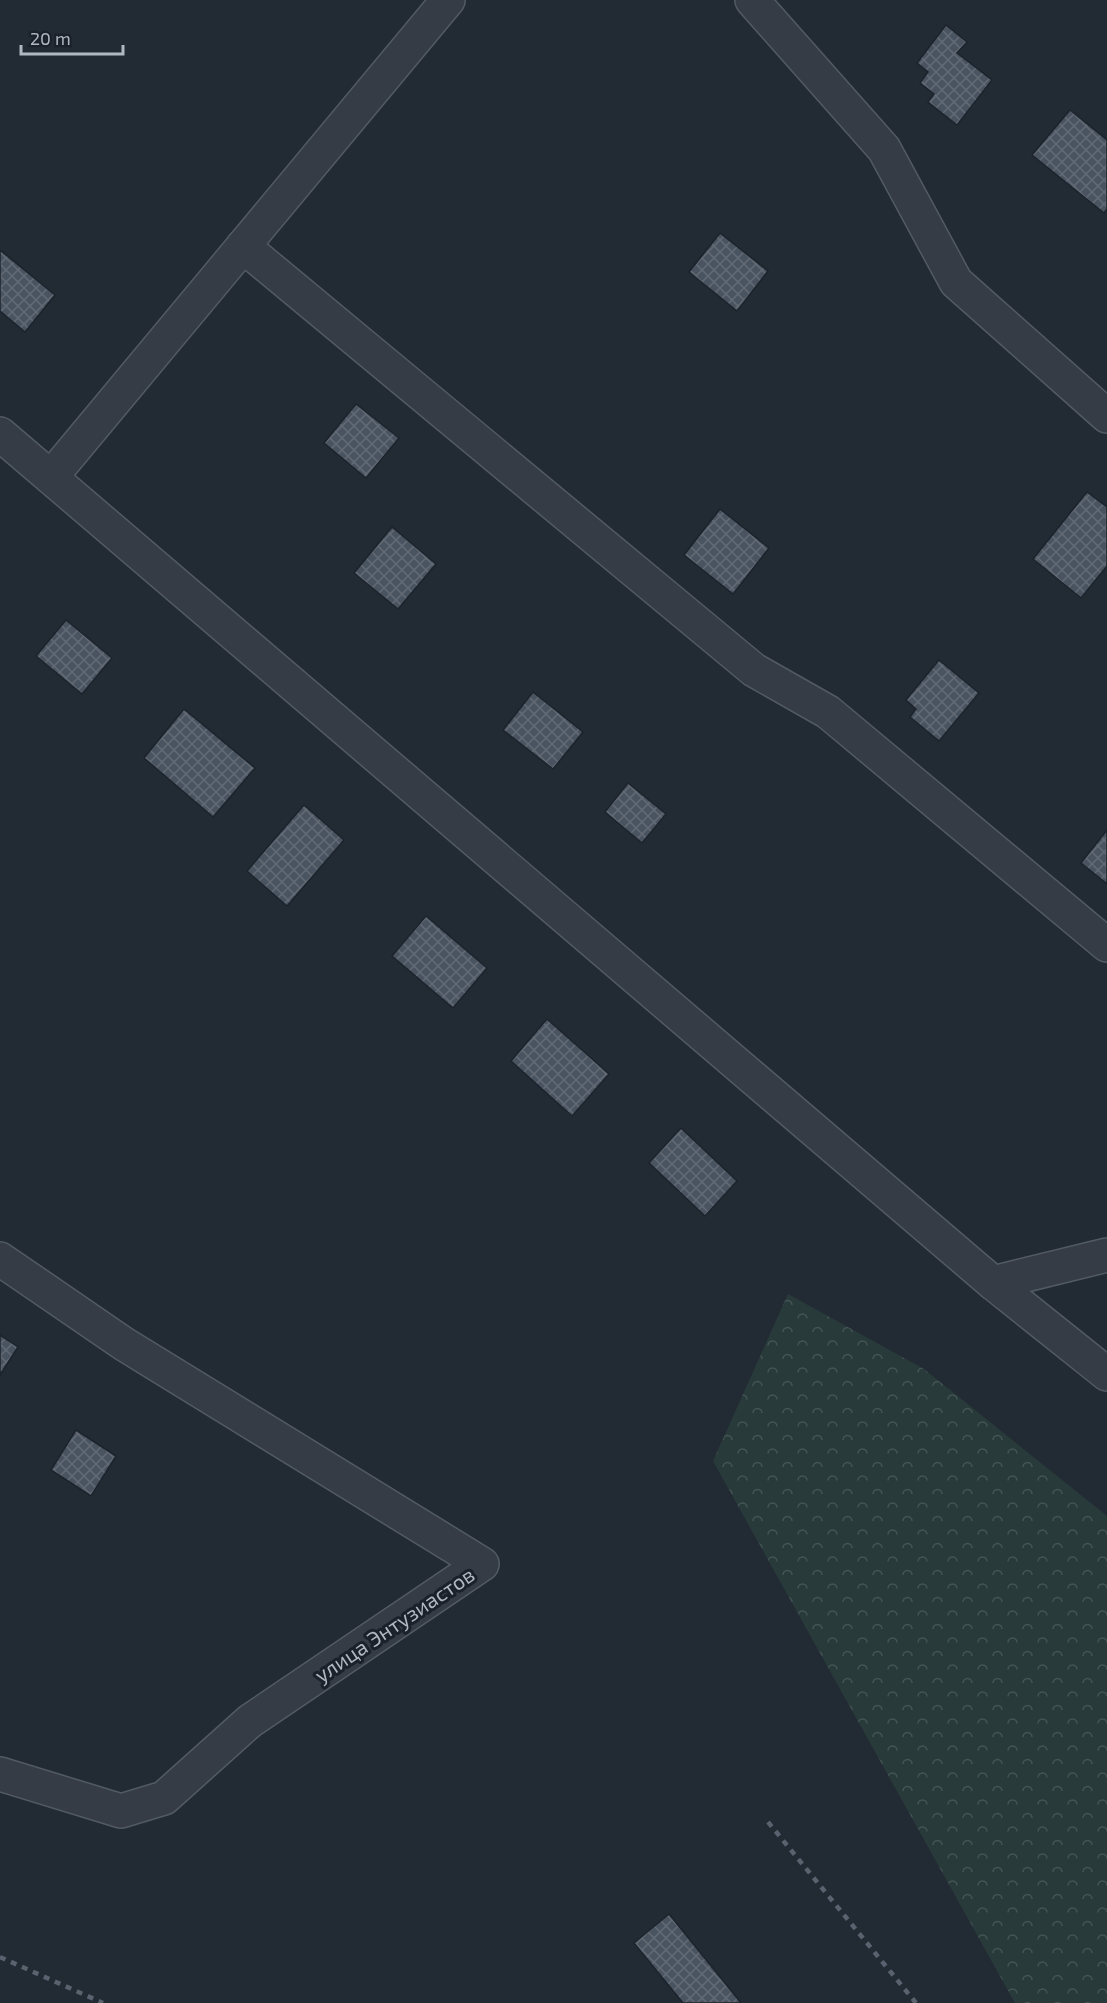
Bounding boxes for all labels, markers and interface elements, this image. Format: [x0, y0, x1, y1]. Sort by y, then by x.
scale bar [21, 18, 123, 56]
text: 20 m [30, 27, 71, 49]
street label: улица Энтузиастов [309, 1561, 479, 1688]

